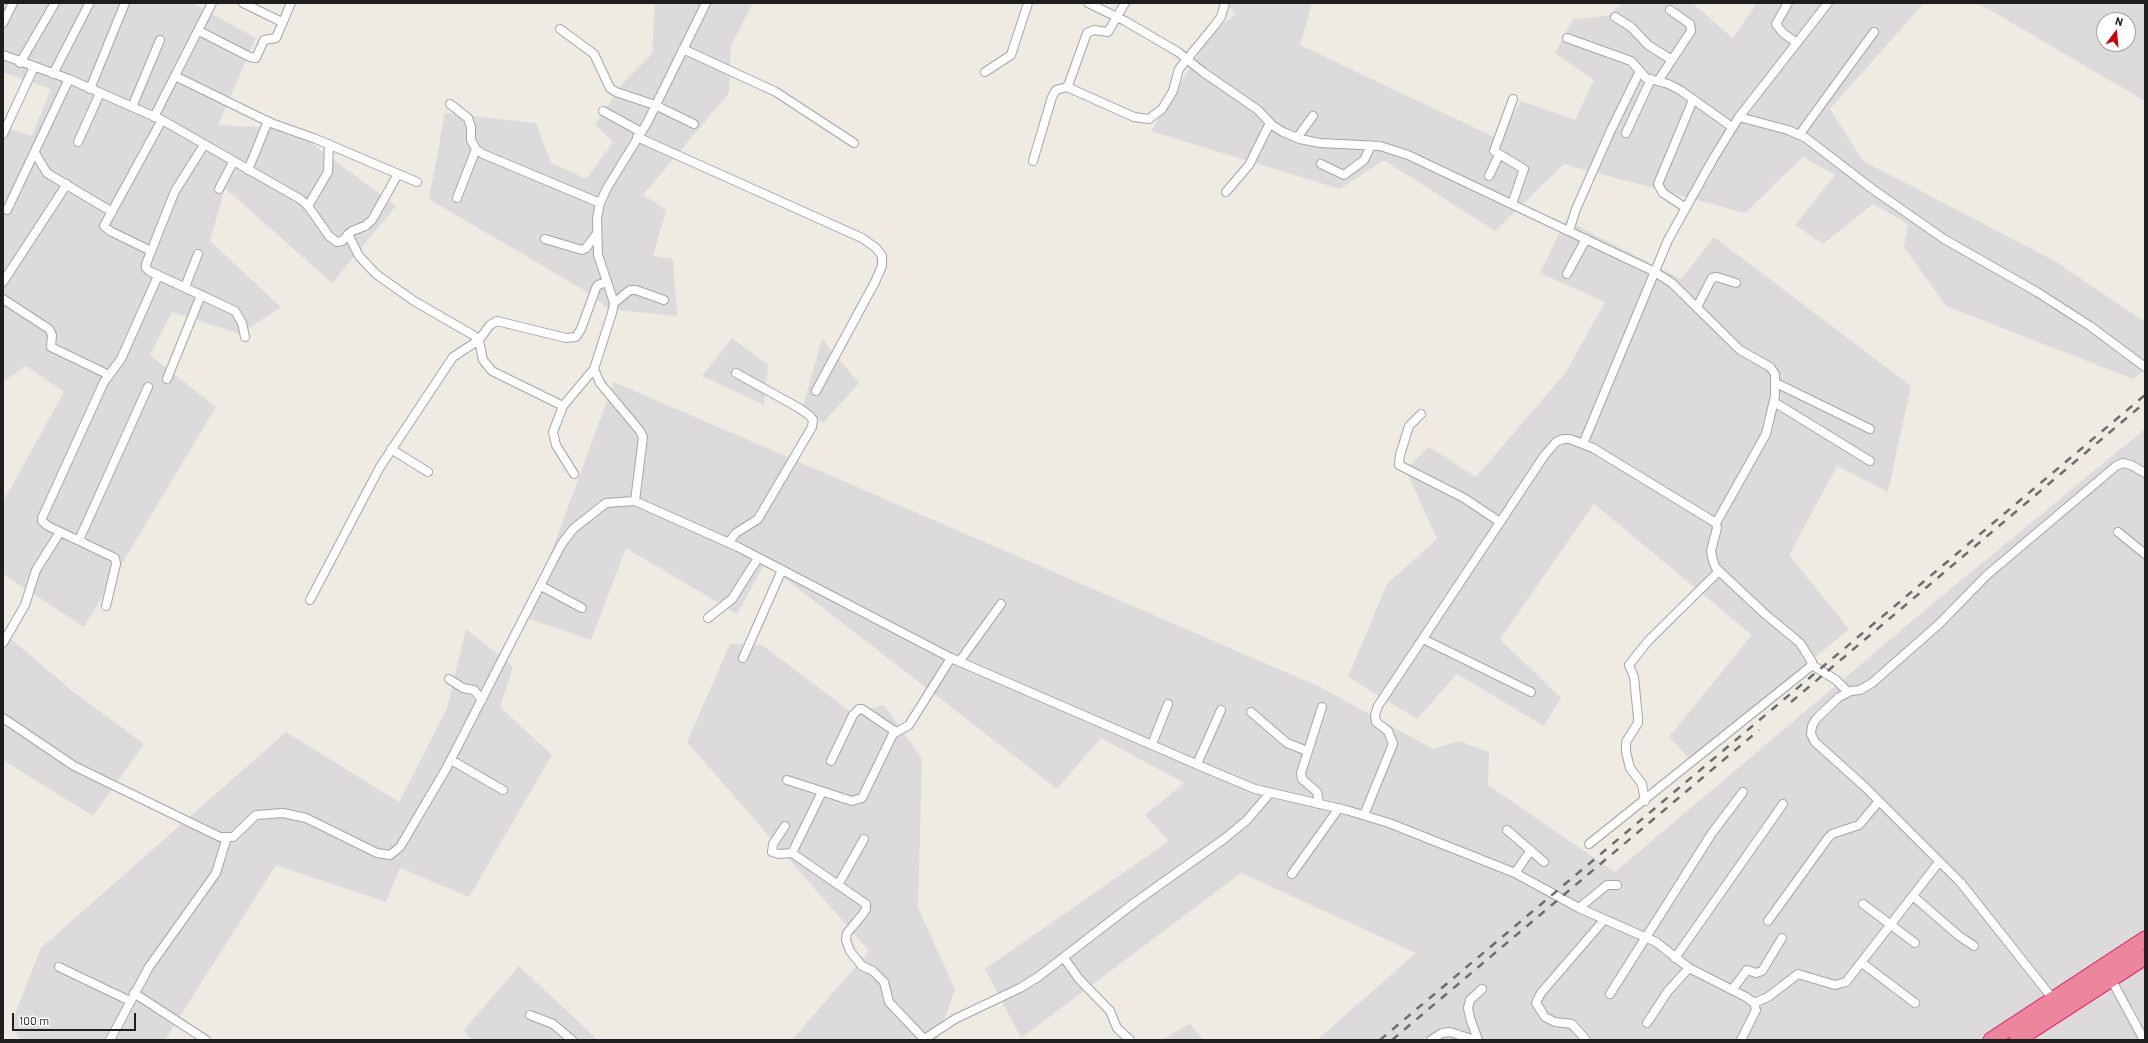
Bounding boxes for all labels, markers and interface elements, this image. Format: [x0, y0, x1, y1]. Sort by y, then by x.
north arrow [2096, 12, 2136, 52]
text: N [2114, 14, 2124, 28]
scale bar [14, 1005, 138, 1031]
text: 100 m [19, 1013, 49, 1027]

